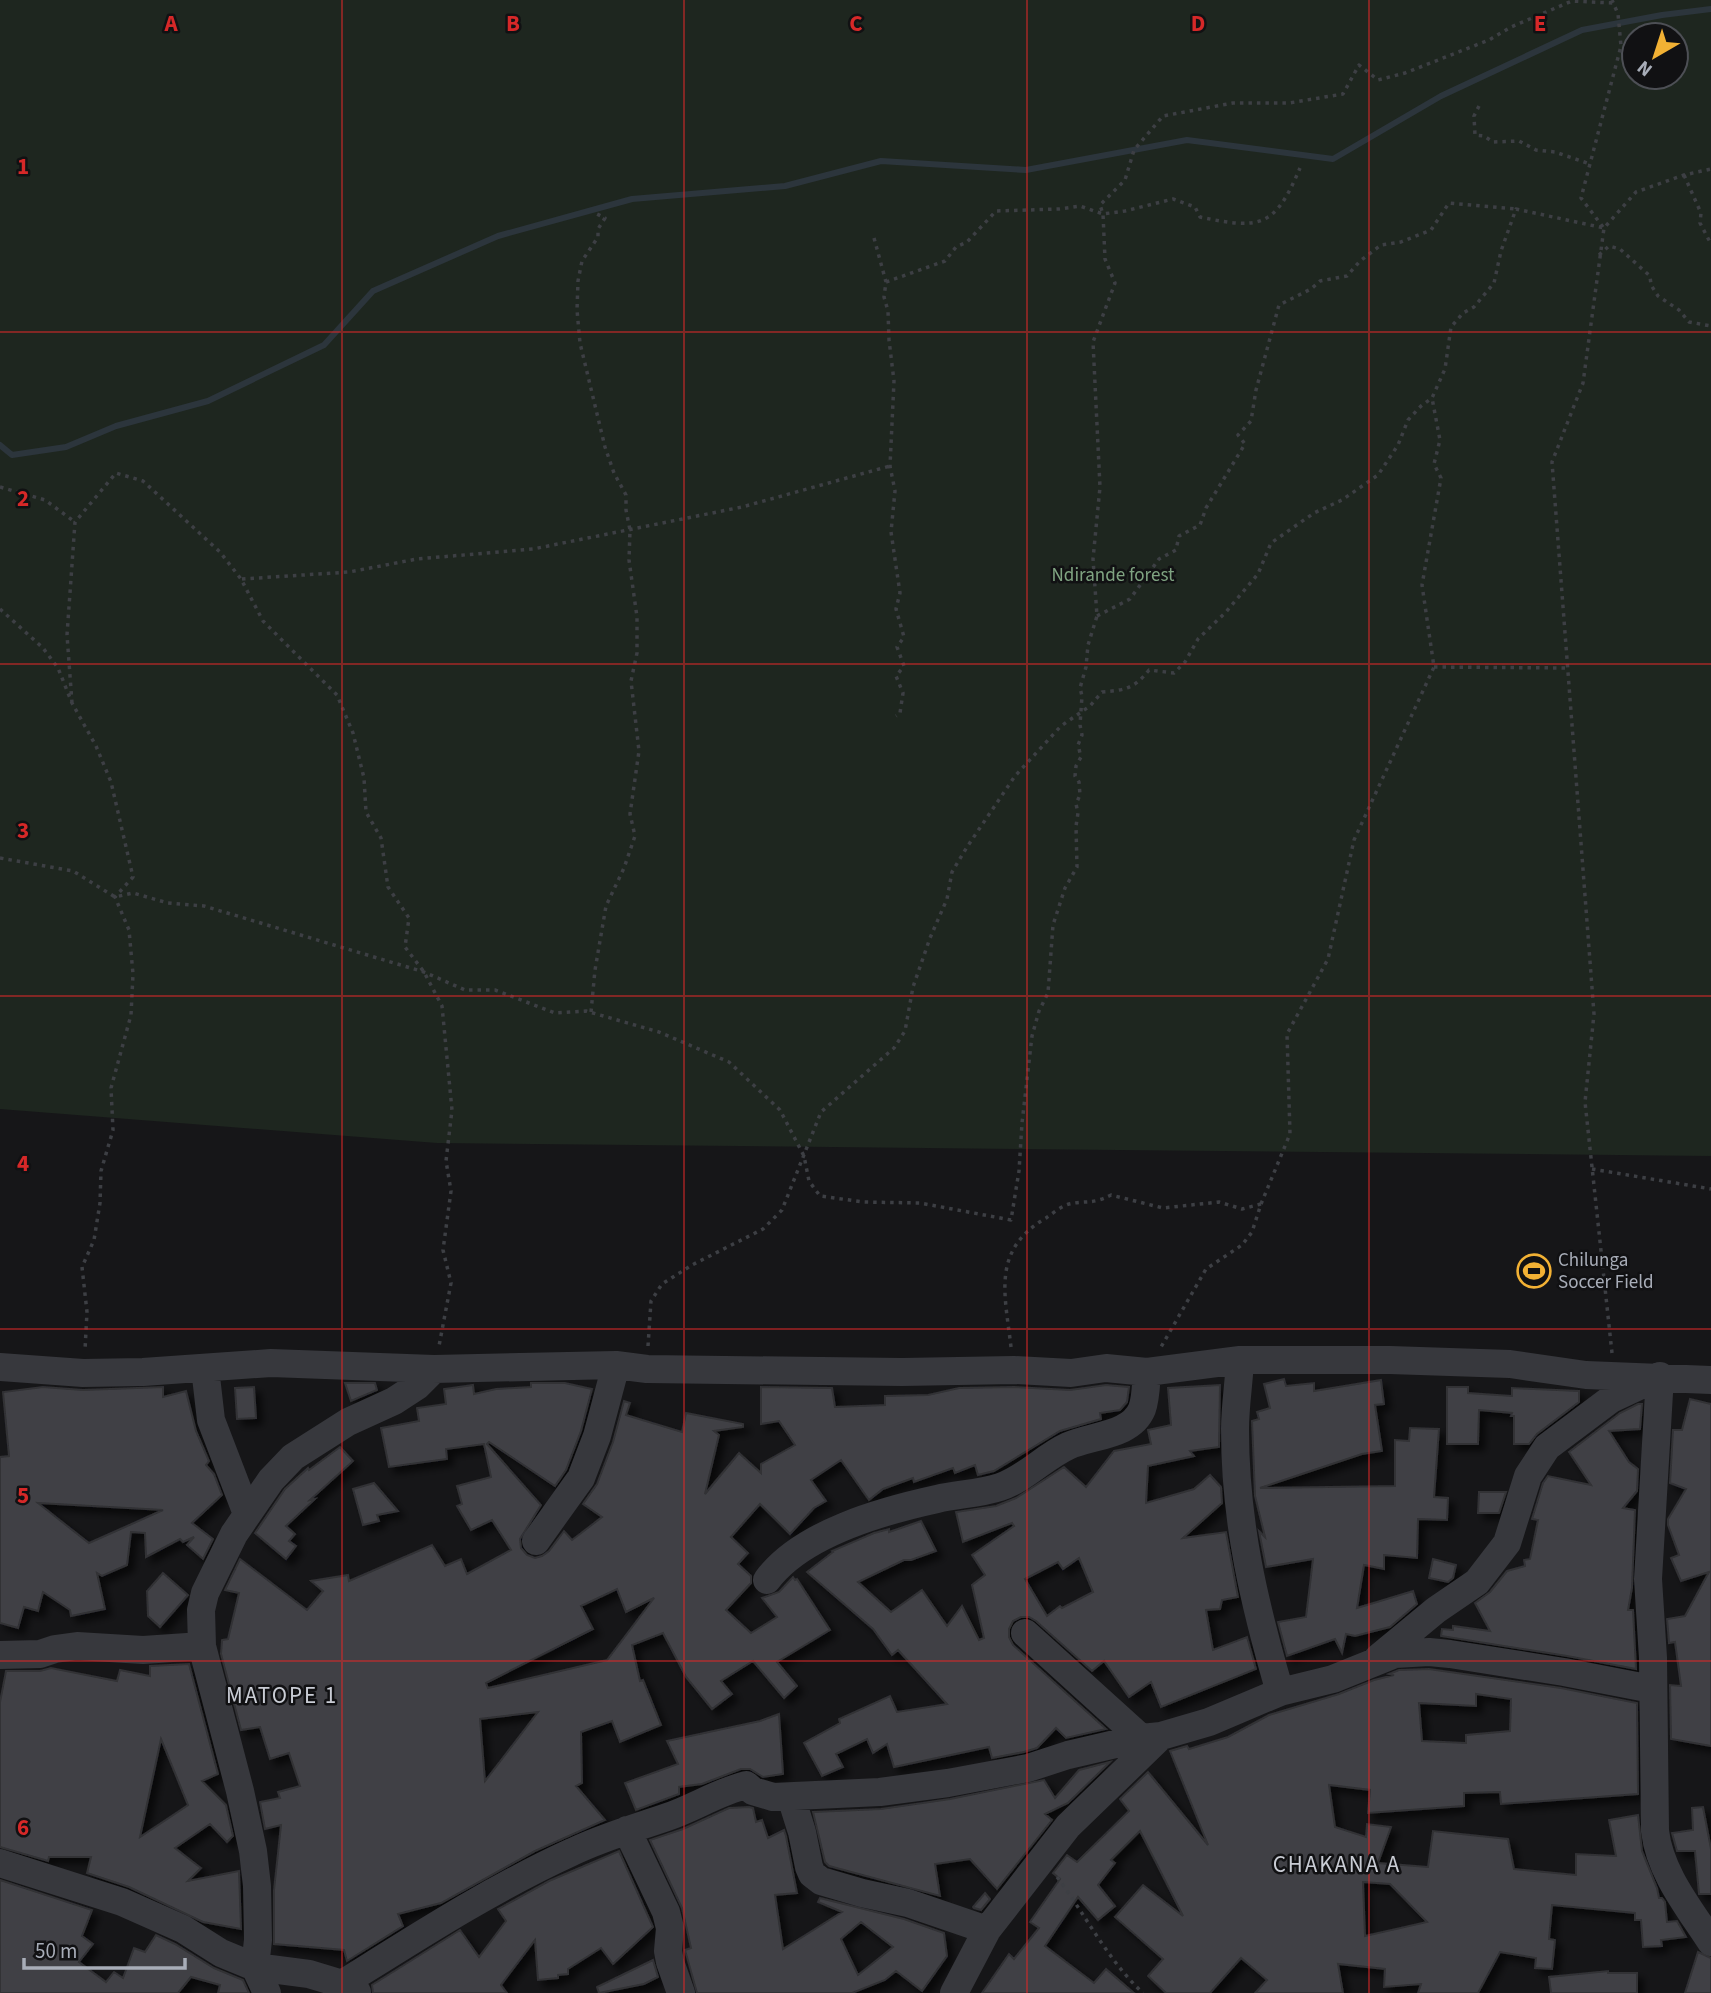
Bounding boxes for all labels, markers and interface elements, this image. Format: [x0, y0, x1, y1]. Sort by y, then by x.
text: A [163, 7, 178, 40]
text: B [506, 7, 520, 40]
text: C [849, 7, 863, 40]
text: D [1191, 7, 1205, 40]
text: E [1534, 7, 1546, 40]
north arrow [1620, 21, 1690, 91]
text: N [1632, 54, 1659, 83]
text: 1 [17, 150, 29, 183]
text: 2 [17, 482, 29, 515]
park label: Ndirande forest [1052, 562, 1175, 589]
text: 3 [17, 814, 29, 847]
text: 4 [17, 1147, 29, 1180]
place label: Chilunga Soccer Field [1558, 1247, 1654, 1296]
sports icon: Chilunga Soccer Field [1515, 1252, 1553, 1290]
text: 5 [17, 1479, 29, 1512]
district label: MATOPE 1 [226, 1679, 338, 1712]
text: 6 [17, 1811, 29, 1844]
district label: CHAKANA A [1273, 1848, 1401, 1881]
scale bar [24, 1926, 186, 1970]
text: 50 m [35, 1936, 77, 1966]

